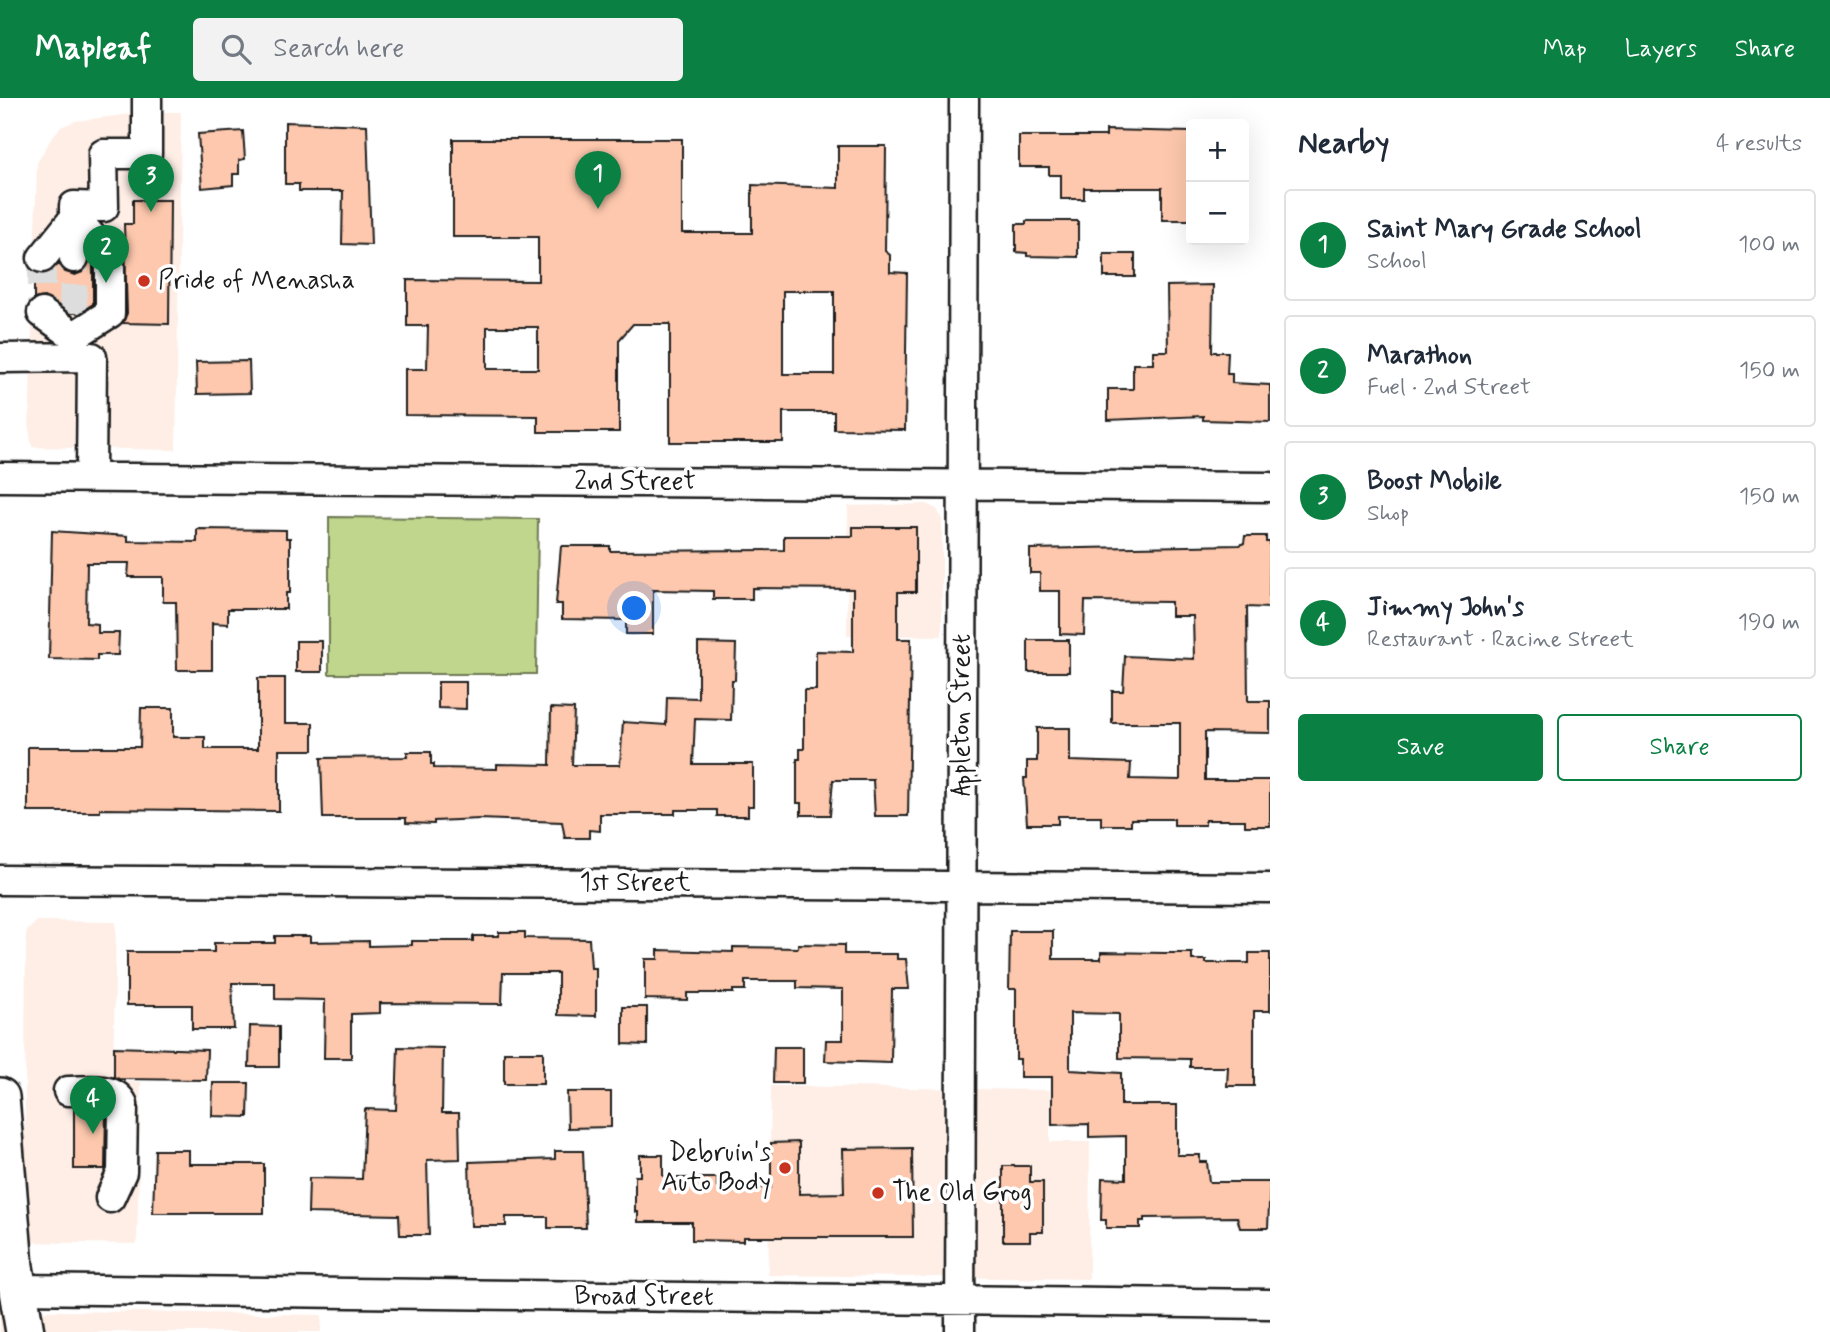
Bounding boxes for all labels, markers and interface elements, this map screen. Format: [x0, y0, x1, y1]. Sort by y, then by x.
search box [193, 18, 683, 81]
text: Mapleaf [35, 27, 151, 71]
icon: search [217, 30, 255, 68]
text: Search here [273, 32, 404, 66]
text: Map [1543, 34, 1587, 65]
text: Layers [1625, 34, 1697, 65]
text: Share [1735, 34, 1795, 65]
map controls [1186, 119, 1249, 245]
button: + [1186, 119, 1249, 182]
text: Nearby [1298, 124, 1389, 163]
text: 4 results [1716, 129, 1802, 159]
pin: 1 [575, 151, 621, 209]
pin: 3 [128, 154, 174, 212]
button: − [1186, 182, 1249, 245]
text: Saint Mary Grade School [1367, 213, 1641, 247]
pin: 2 [83, 225, 129, 283]
text: 1 [1318, 230, 1328, 260]
text: 100 m [1738, 230, 1800, 260]
text: School [1367, 247, 1427, 277]
place label: Pride of Menasha [158, 264, 355, 298]
marker: Pride of Menasha [136, 273, 152, 289]
text: Marathon [1367, 339, 1472, 373]
text: 2 [1317, 356, 1329, 386]
text: 150 m [1739, 356, 1800, 386]
text: Fuel · 2nd Street [1367, 373, 1531, 403]
street label: 2nd Street [574, 465, 696, 499]
text: Boost Mobile [1367, 465, 1502, 499]
text: 3 [1318, 482, 1328, 512]
text: 150 m [1739, 482, 1800, 512]
text: Shop [1367, 499, 1409, 529]
your location [617, 591, 651, 625]
text: Jimmy John's [1367, 591, 1524, 625]
text: 4 [1316, 608, 1330, 638]
text: 190 m [1738, 608, 1800, 638]
text: Restaurant · Racine Street [1367, 625, 1634, 655]
street label: Appleton Street [945, 634, 982, 796]
button: Save [1298, 714, 1543, 781]
button: Share [1557, 714, 1802, 781]
street label: 1st Street [579, 866, 691, 900]
pin: 4 [70, 1076, 116, 1134]
place label: Debruin's Auto Body [661, 1136, 771, 1200]
marker: Debruin's Auto Body [777, 1160, 793, 1176]
place label: The Old Grog [892, 1176, 1032, 1210]
marker: The Old Grog [870, 1185, 886, 1201]
street label: Broad Street [574, 1280, 714, 1314]

